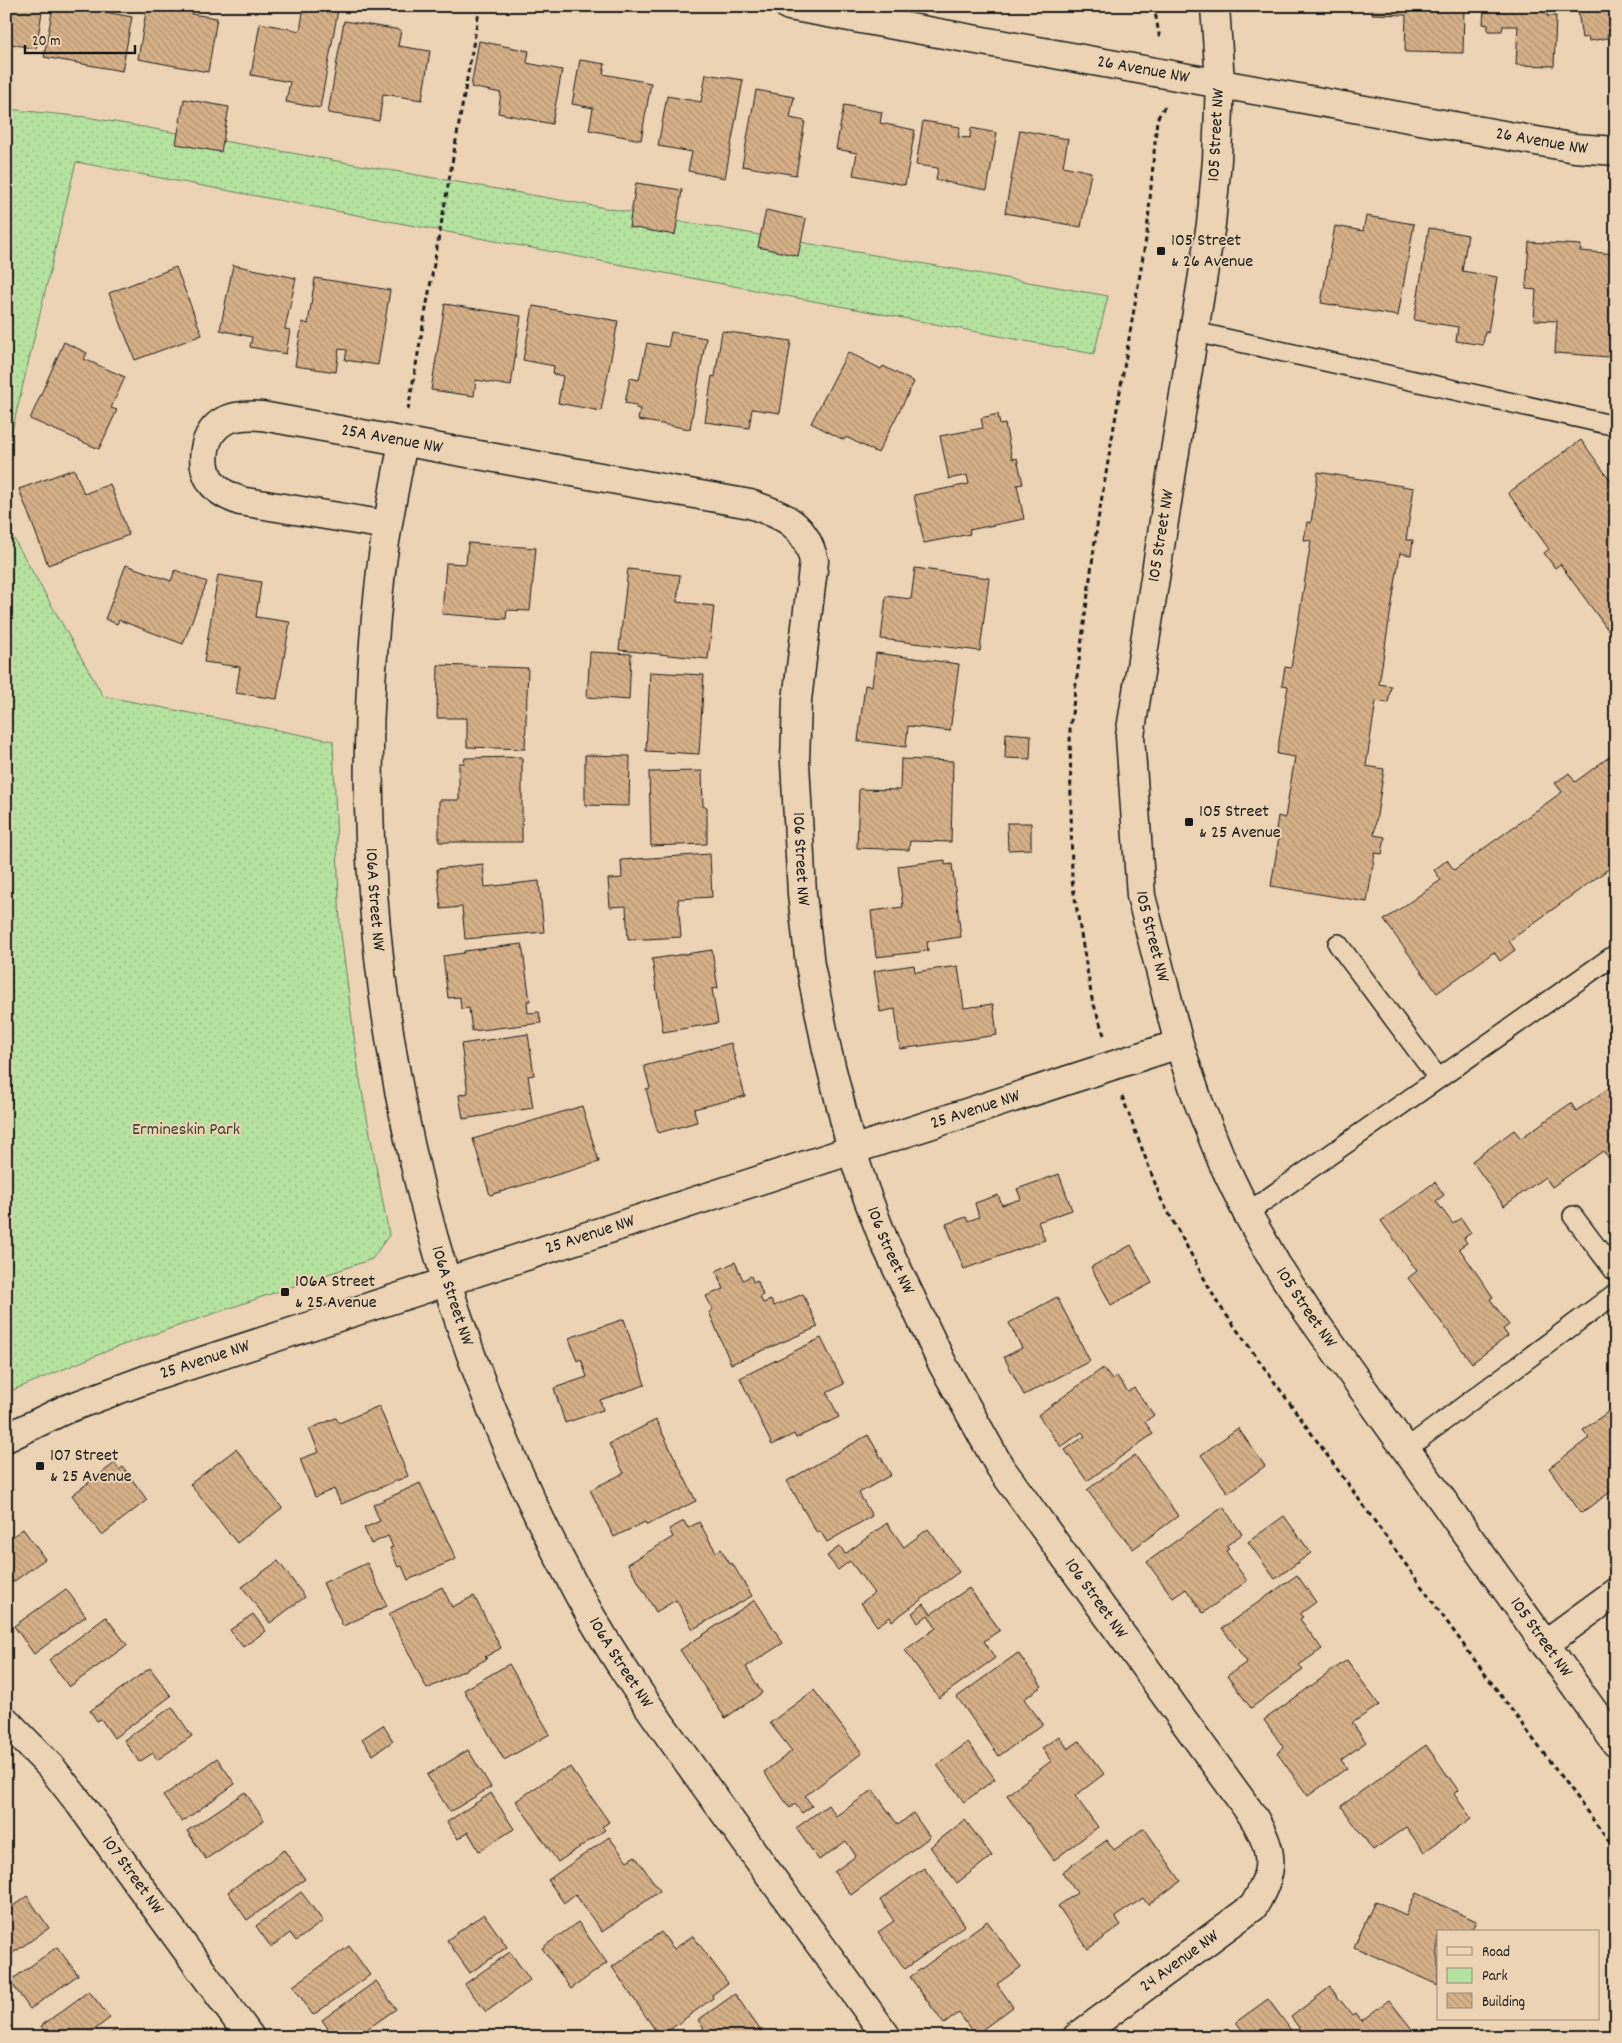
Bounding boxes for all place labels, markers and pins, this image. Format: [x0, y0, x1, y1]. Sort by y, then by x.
place label: 105 Street & 26 Avenue [1171, 229, 1253, 275]
marker: 105 Street & 26 Avenue [1155, 245, 1167, 257]
place label: 105 Street & 25 Avenue [1199, 800, 1281, 846]
marker: 105 Street & 25 Avenue [1183, 816, 1195, 828]
place label: 106A Street & 25 Avenue [295, 1270, 377, 1316]
marker: 106A Street & 25 Avenue [279, 1286, 291, 1298]
place label: 107 Street & 25 Avenue [50, 1444, 132, 1490]
marker: 107 Street & 25 Avenue [34, 1460, 46, 1472]

